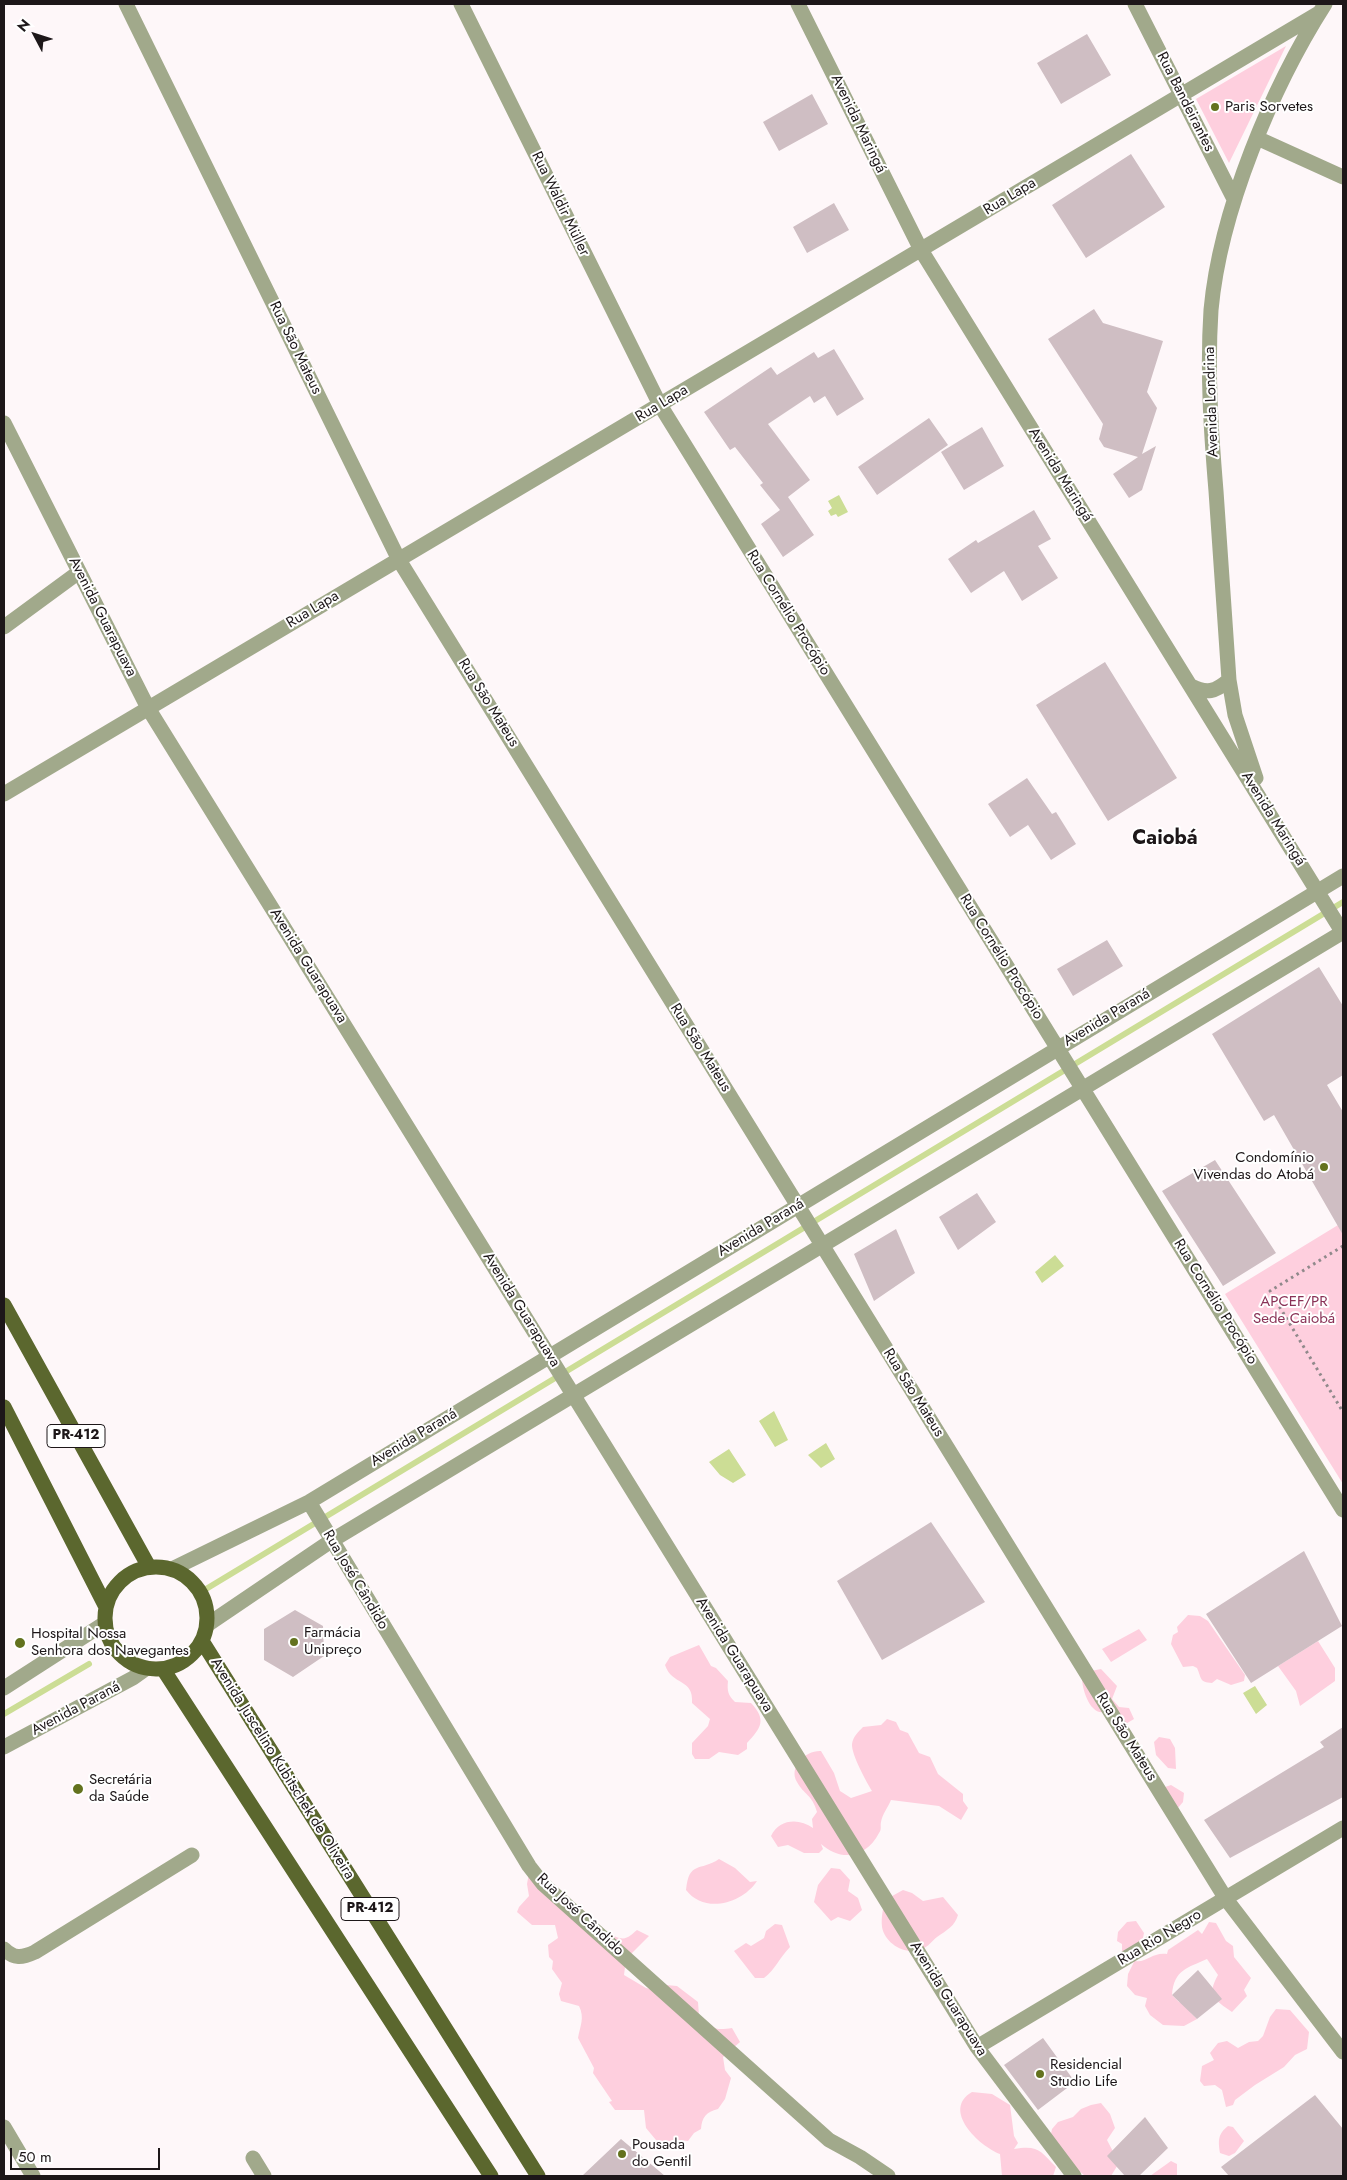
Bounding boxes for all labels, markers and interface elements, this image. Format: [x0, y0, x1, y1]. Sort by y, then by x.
north arrow [10, 10, 60, 60]
text: N [12, 15, 35, 36]
street label: Rua Bandeirantes [1152, 49, 1218, 155]
street label: Avenida Maringá [826, 72, 890, 176]
place label: Paris Sorvetes [1225, 98, 1313, 116]
marker: Paris Sorvetes [1209, 101, 1221, 113]
street label: Rua Waldir Müller [527, 149, 593, 259]
street label: Rua Lapa [981, 174, 1039, 220]
street label: Rua São Mateus [265, 299, 325, 397]
street label: Avenida Londrina [1201, 346, 1223, 458]
street label: Rua Lapa [633, 381, 691, 427]
street label: Avenida Maringá [1024, 425, 1096, 525]
street label: Rua Cornélio Procópio [742, 547, 834, 679]
street label: Avenida Guarapuava [64, 554, 140, 680]
street label: Rua Lapa [284, 587, 342, 633]
street label: Rua São Mateus [454, 655, 522, 751]
street label: Avenida Maringá [1237, 769, 1309, 869]
district label: Caiobá [1132, 827, 1198, 851]
street label: Rua Cornélio Procópio [955, 891, 1047, 1023]
street label: Avenida Guarapuava [265, 905, 351, 1027]
street label: Avenida Paraná [1060, 985, 1154, 1051]
street label: Rua São Mateus [666, 1000, 734, 1096]
place label: Condomínio Vivendas do Atobá [1193, 1149, 1314, 1184]
marker: Condomínio Vivendas do Atobá [1318, 1161, 1330, 1173]
street label: Avenida Paraná [714, 1195, 808, 1261]
street label: Rua Cornélio Procópio [1169, 1236, 1261, 1368]
street label: Avenida Guarapuava [478, 1249, 564, 1371]
park label: APCEF/PR Sede Caiobá [1253, 1293, 1335, 1328]
street label: Rua São Mateus [879, 1345, 947, 1441]
street label: Avenida Paraná [367, 1405, 461, 1471]
road number: PR-412 [47, 1424, 105, 1448]
street label: Rua José Cândido [318, 1527, 392, 1633]
street label: Avenida Guarapuava [691, 1594, 777, 1716]
place label: Farmácia Unipreço [304, 1624, 362, 1659]
place label: Hospital Nossa Senhora dos Navegantes [31, 1625, 189, 1660]
marker: Hospital Nossa Senhora dos Navegantes [13, 1636, 27, 1650]
marker: Farmácia Unipreço [288, 1636, 300, 1648]
street label: Avenida Juscelino Kubitschek de Oliveira [206, 1655, 358, 1883]
street label: Avenida Paraná [29, 1678, 123, 1740]
street label: Rua São Mateus [1092, 1689, 1160, 1785]
place label: Secretária da Saúde [89, 1771, 152, 1806]
marker: Secretária da Saúde [71, 1782, 85, 1796]
street label: Rua José Cândido [533, 1870, 627, 1960]
road number: PR-412 [341, 1898, 399, 1920]
street label: Rua Rio Negro [1115, 1906, 1205, 1970]
street label: Avenida Guarapuava [905, 1938, 991, 2060]
place label: Residencial Studio Life [1050, 2056, 1122, 2091]
marker: Residencial Studio Life [1034, 2068, 1046, 2080]
place label: Pousada do Gentil [632, 2136, 691, 2171]
scale bar [12, 2138, 162, 2170]
text: 50 m [18, 2146, 52, 2168]
marker: Pousada do Gentil [616, 2148, 628, 2160]

